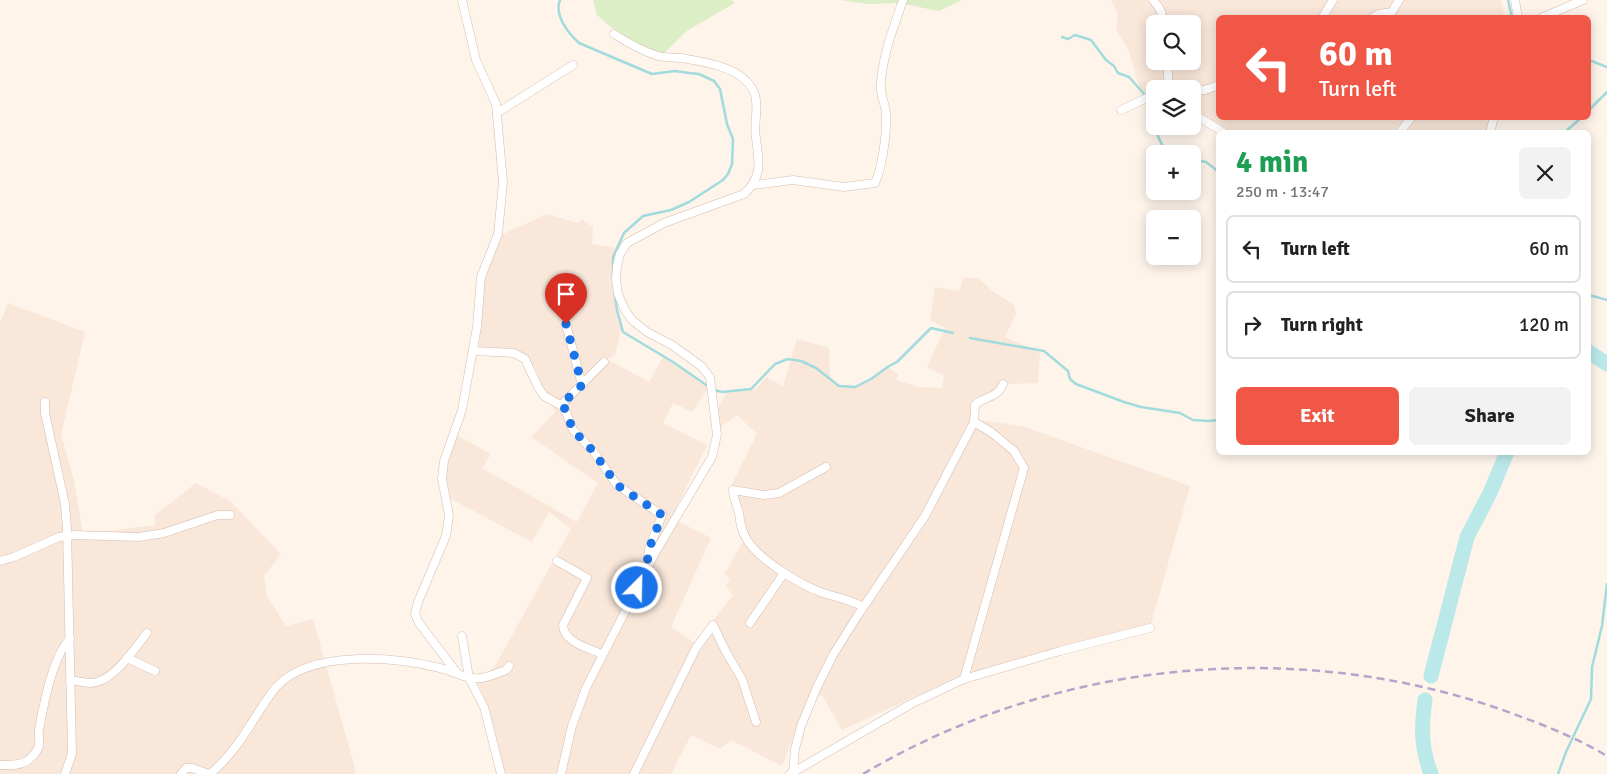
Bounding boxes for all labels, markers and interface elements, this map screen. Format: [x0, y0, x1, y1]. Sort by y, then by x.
map controls [1146, 15, 1201, 265]
button: search [1146, 15, 1201, 70]
text: 60 m [1319, 32, 1393, 75]
icon: left [1236, 35, 1301, 100]
text: Turn left [1319, 75, 1397, 102]
button: layers [1146, 80, 1201, 135]
text: 4 min [1236, 144, 1308, 181]
button: + [1146, 145, 1201, 200]
button: close [1519, 147, 1571, 199]
text: 250 m · 13:47 [1236, 182, 1329, 202]
button: − [1146, 210, 1201, 265]
icon: left [1238, 235, 1266, 263]
text: Turn left [1281, 237, 1350, 261]
text: 60 m [1529, 237, 1569, 261]
pin [545, 273, 587, 324]
icon: arrive [552, 280, 580, 308]
icon: right [1238, 311, 1266, 339]
text: Turn right [1281, 313, 1363, 337]
text: 120 m [1519, 313, 1569, 337]
button: Exit [1236, 387, 1399, 445]
button: Share [1409, 387, 1571, 445]
position arrow [610, 561, 662, 613]

